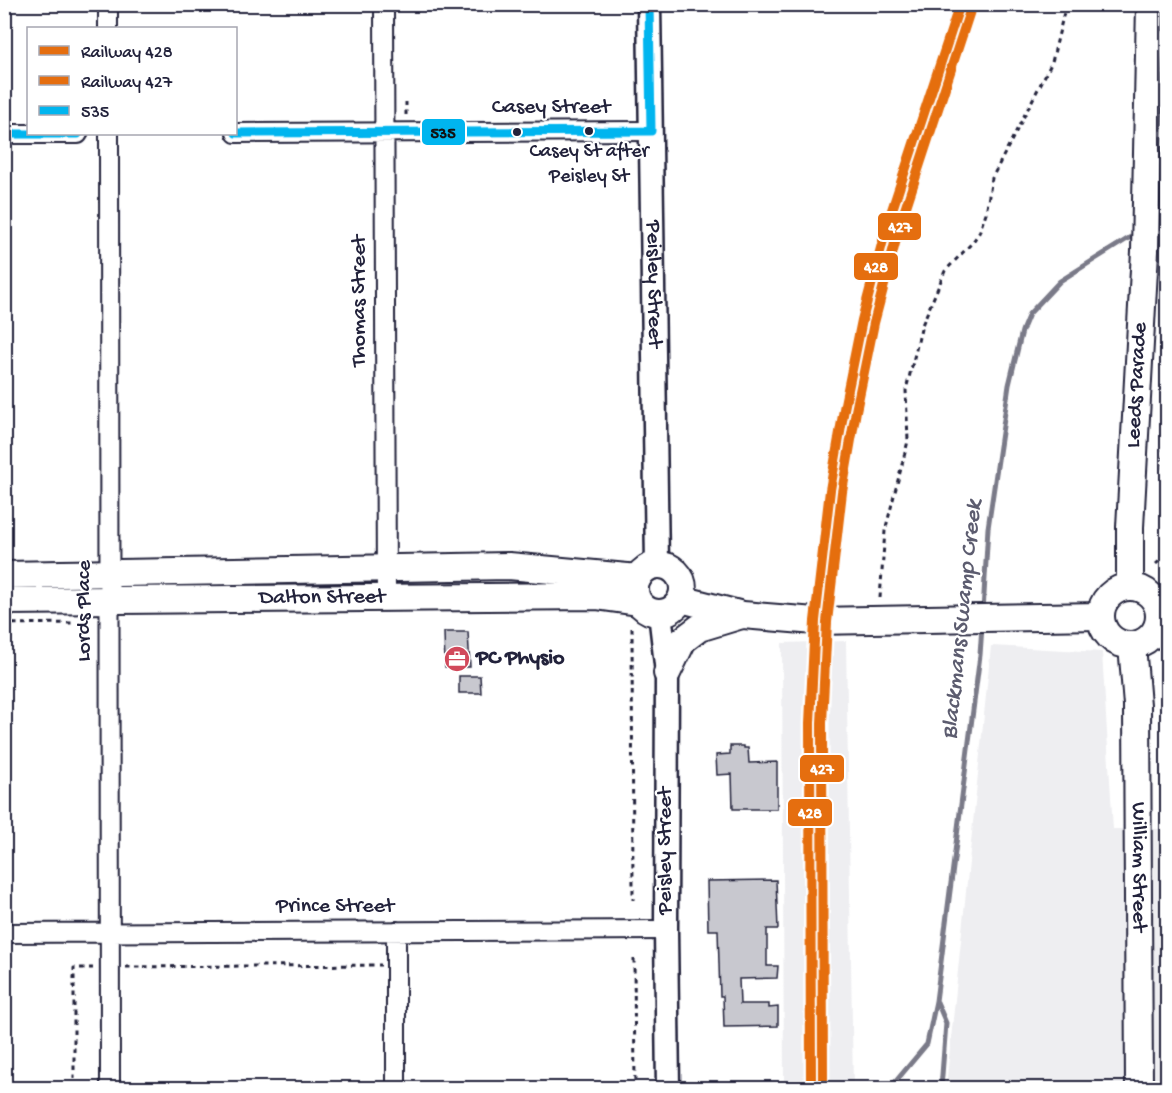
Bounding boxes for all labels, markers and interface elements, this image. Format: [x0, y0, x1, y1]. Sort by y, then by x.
legend [27, 27, 237, 135]
text: Railway 428 [81, 43, 173, 64]
text: Railway 427 [81, 73, 173, 94]
street label: Casey Street [492, 95, 612, 121]
text: 535 [81, 103, 109, 124]
line badge: 535 [421, 118, 466, 146]
marker: Casey St after Peisley St [583, 125, 595, 137]
text: 535 [430, 126, 456, 145]
unlabelled marker [511, 126, 523, 138]
place label: Casey St after Peisley St [529, 141, 651, 189]
line badge: 427 [877, 212, 922, 241]
street label: Peisley Street [639, 219, 667, 350]
text: 427 [887, 220, 913, 239]
street label: Thomas Street [347, 233, 373, 369]
line badge: 428 [853, 252, 899, 281]
text: 428 [863, 260, 888, 279]
street label: Leeds Parade [1121, 321, 1154, 449]
water label: Blackmans Swamp Creek [936, 497, 990, 741]
street label: Lords Place [72, 560, 98, 662]
street label: Dalton Street [257, 585, 387, 612]
office icon: PC Physio [442, 644, 472, 674]
place label: PC Physio [475, 646, 565, 672]
line badge: 427 [799, 754, 845, 783]
text: 427 [809, 762, 835, 781]
street label: Peisley Street [653, 785, 679, 916]
line badge: 428 [787, 798, 833, 827]
street label: William Street [1125, 802, 1151, 934]
text: 428 [797, 806, 822, 825]
street label: Prince Street [275, 894, 396, 920]

